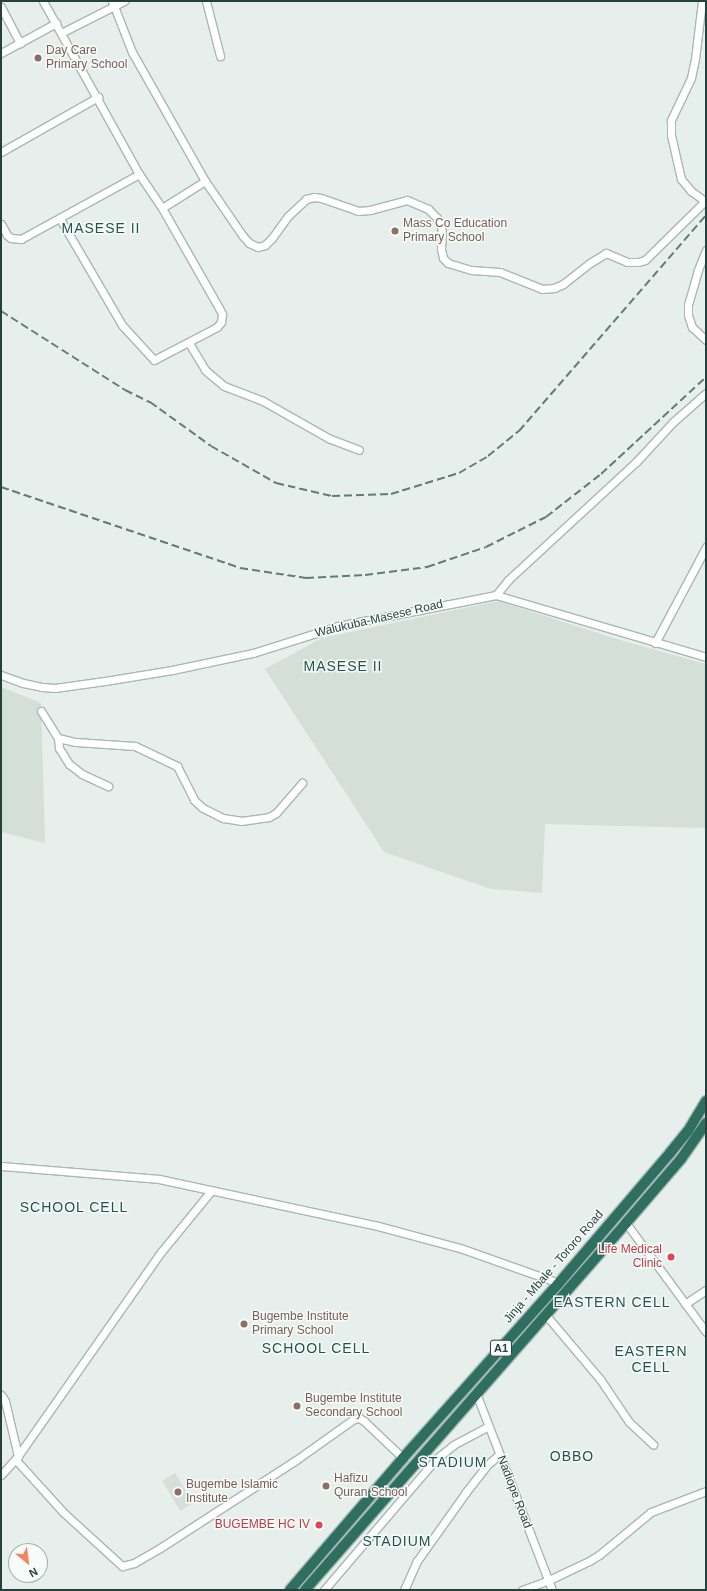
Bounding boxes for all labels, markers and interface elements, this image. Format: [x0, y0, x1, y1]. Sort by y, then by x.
place label: Day Care Primary School [46, 44, 127, 72]
marker: Day Care Primary School [33, 53, 43, 63]
place label: Mass Co Education Primary School [403, 217, 507, 245]
district label: MASESE II [61, 220, 141, 236]
marker: Mass Co Education Primary School [390, 226, 400, 236]
street label: Walukuba-Masese Road [314, 597, 444, 641]
district label: MASESE II [303, 658, 383, 674]
district label: SCHOOL CELL [19, 1199, 129, 1215]
street label: Jinja - Mbale - Tororo Road [501, 1208, 607, 1326]
place label: Life Medical Clinic [598, 1243, 662, 1271]
marker: Life Medical Clinic [665, 1251, 677, 1263]
district label: EASTERN CELL [553, 1294, 671, 1310]
place label: Bugembe Institute Primary School [252, 1310, 349, 1338]
marker: Bugembe Institute Primary School [239, 1319, 249, 1329]
road number: A1 [489, 1339, 513, 1357]
district label: SCHOOL CELL [261, 1340, 371, 1356]
district label: EASTERN CELL [614, 1343, 688, 1376]
place label: Bugembe Institute Secondary School [305, 1392, 402, 1420]
marker: Bugembe Institute Secondary School [292, 1401, 302, 1411]
district label: OBBO [550, 1448, 594, 1464]
district label: STADIUM [419, 1454, 487, 1470]
street label: Nadiope Road [494, 1454, 534, 1530]
place label: Hafizu Quran School [334, 1472, 407, 1500]
place label: Bugembe Islamic Institute [186, 1478, 278, 1506]
marker: Hafizu Quran School [321, 1481, 331, 1491]
marker: Bugembe Islamic Institute [173, 1487, 183, 1497]
place label: BUGEMBE HC IV [215, 1518, 310, 1532]
marker: BUGEMBE HC IV [313, 1519, 325, 1531]
district label: STADIUM [363, 1533, 431, 1549]
north arrow [8, 1543, 48, 1583]
text: N [27, 1565, 40, 1580]

